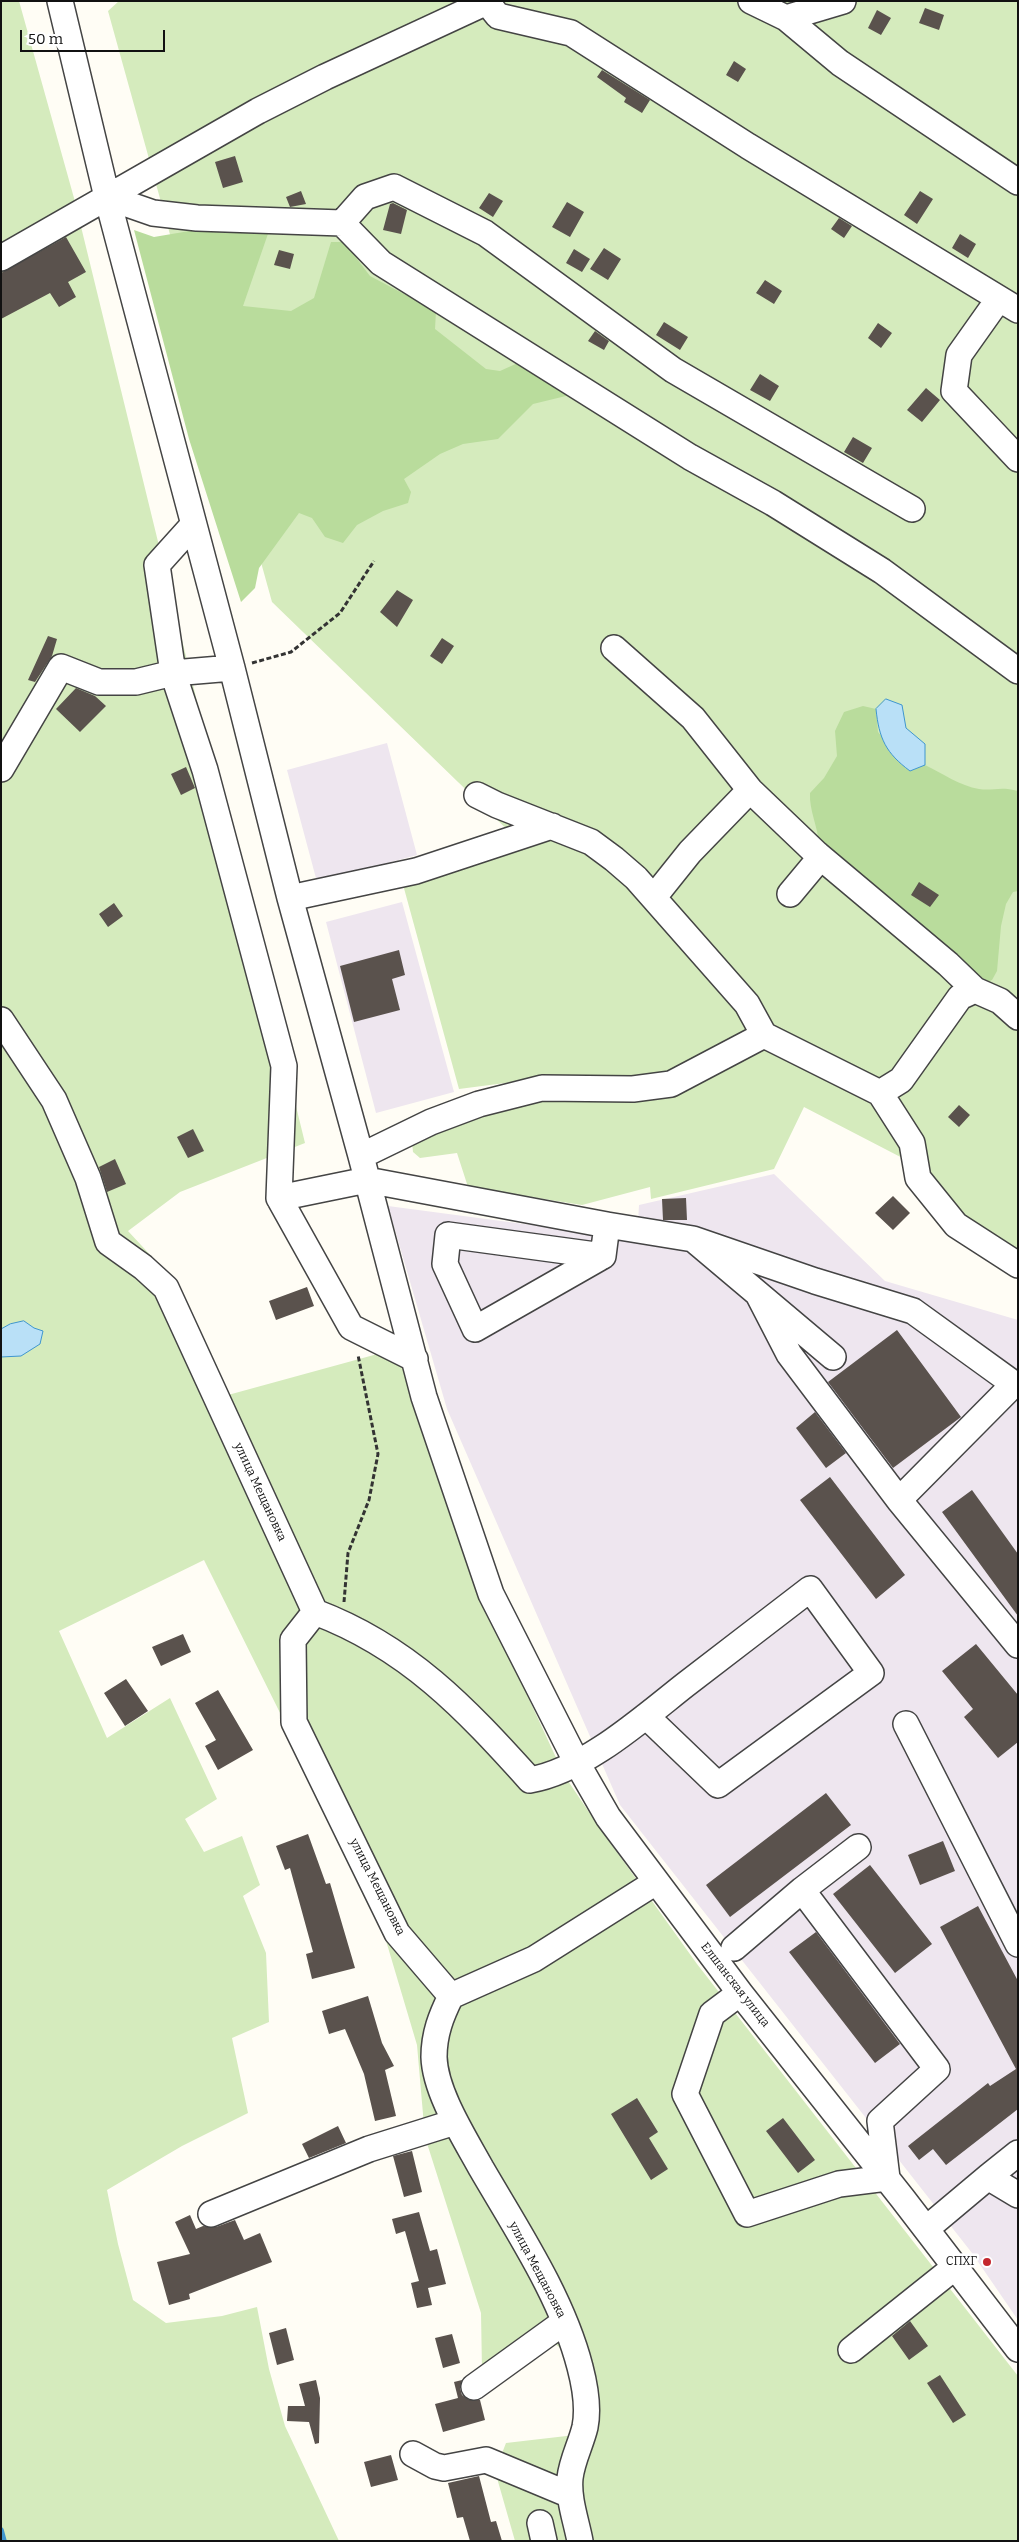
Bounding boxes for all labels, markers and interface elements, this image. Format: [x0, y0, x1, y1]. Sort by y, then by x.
scale bar [22, 20, 168, 52]
text: 50 m [28, 30, 63, 48]
street label: улица Мещановка [231, 1441, 289, 1543]
street label: улица Мещановка [346, 1836, 408, 1938]
street label: Елшанская улица [697, 1940, 773, 2030]
street label: улица Мещановка [506, 2219, 568, 2321]
place label: СПХГ [946, 2255, 977, 2269]
marker: СПХГ [981, 2256, 993, 2268]

